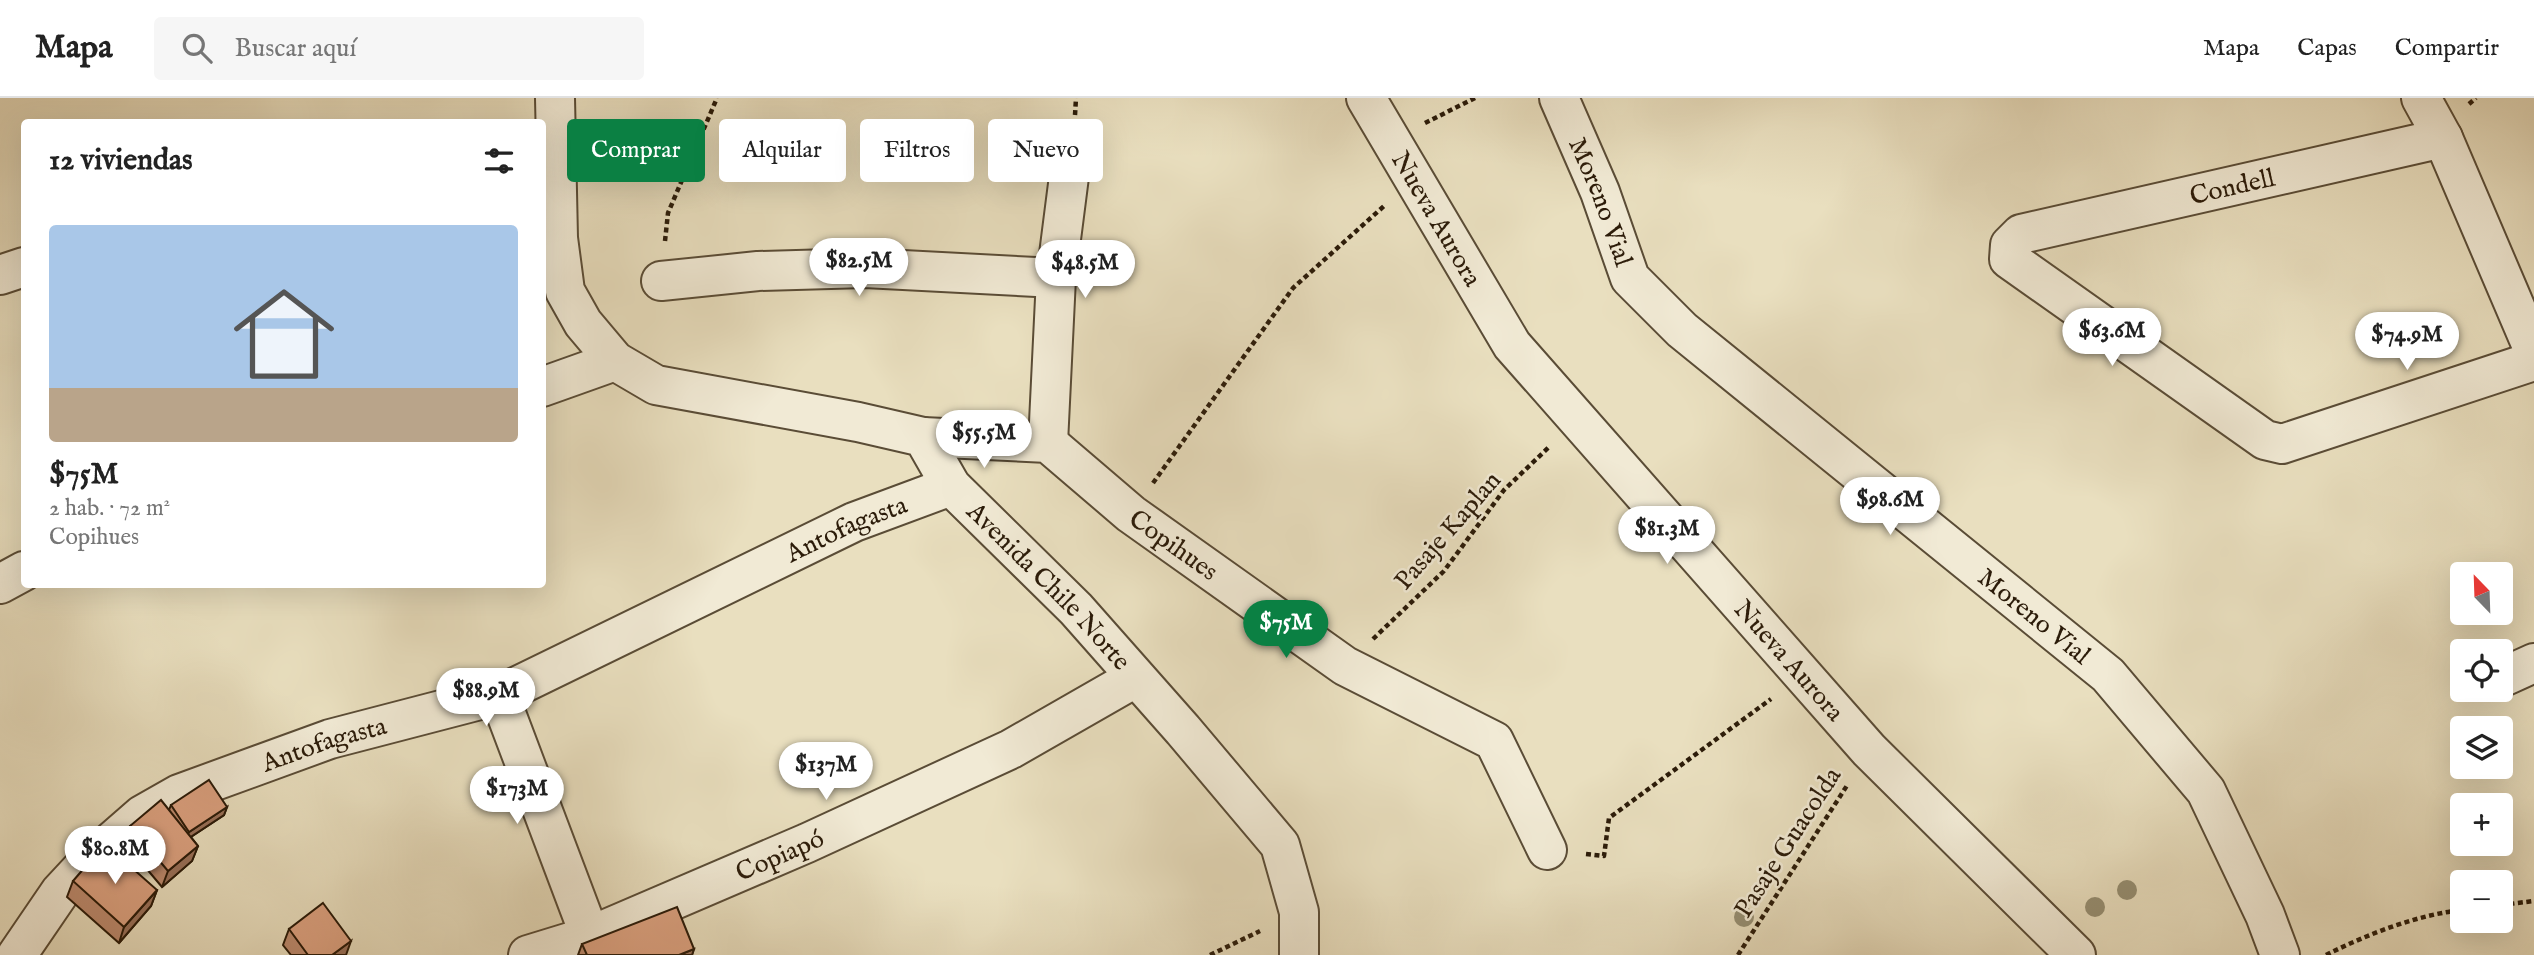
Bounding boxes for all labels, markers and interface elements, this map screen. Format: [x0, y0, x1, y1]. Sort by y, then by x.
search box [154, 17, 644, 80]
text: Mapa [35, 27, 112, 69]
icon: search [178, 29, 216, 67]
text: Buscar aquí [234, 32, 356, 65]
text: Mapa [2203, 33, 2259, 64]
text: Capas [2297, 33, 2357, 64]
text: Compartir [2395, 33, 2499, 64]
chip: Comprar [567, 119, 705, 182]
chip: Alquilar [719, 119, 846, 182]
chip: Filtros [860, 119, 974, 182]
chip: Nuevo [988, 119, 1103, 182]
street label: Moreno Vial [1560, 133, 1640, 272]
text: 12 viviendas [49, 142, 192, 180]
icon: filters [480, 142, 518, 180]
street label: Nueva Aurora [1383, 146, 1489, 293]
street label: Condell [2187, 161, 2279, 213]
pin: $82.5M [802, 238, 916, 298]
pin: $48.5M [1028, 240, 1142, 300]
text: $82.5M [825, 246, 893, 275]
text: $48.5M [1051, 248, 1119, 277]
icon: home [221, 271, 347, 397]
pin: $63.6M [2055, 308, 2169, 368]
pin: $74.9M [2350, 313, 2464, 372]
text: $63.6M [2078, 316, 2146, 345]
text: $74.9M [2371, 320, 2443, 349]
pin: $55.5M [927, 410, 1041, 470]
text: $55.5M [952, 418, 1016, 447]
text: $75M [49, 456, 119, 494]
street label: Pasaje Kaplan [1388, 465, 1509, 597]
pin: $98.6M [1833, 478, 1947, 537]
text: $98.6M [1856, 485, 1924, 514]
street label: Antofagasta [780, 489, 913, 571]
text: 2 hab. · 72 m² [49, 494, 170, 523]
street label: Avenida Chile Norte [958, 495, 1137, 678]
street label: Copihues [1122, 503, 1224, 589]
pin: $81.3M [1610, 506, 1724, 566]
text: $81.3M [1634, 514, 1700, 543]
text: Copihues [49, 523, 139, 552]
street label: Moreno Vial [1971, 561, 2097, 673]
north arrow [2450, 562, 2513, 625]
map controls [2450, 562, 2513, 933]
street label: Nueva Aurora [1726, 594, 1851, 729]
pin: $75M [1245, 601, 1327, 660]
text: $75M [1259, 608, 1313, 637]
button: locate [2450, 639, 2513, 702]
pin: $88.9M [429, 668, 543, 728]
text: $88.9M [452, 676, 520, 705]
street label: Antofagasta [256, 710, 391, 781]
button: layers [2450, 716, 2513, 779]
pin: $137M [777, 742, 875, 802]
text: $137M [795, 750, 857, 779]
street label: Pasaje Guacolda [1727, 761, 1850, 924]
pin: $173M [468, 766, 566, 826]
text: $173M [486, 774, 548, 803]
button: + [2450, 793, 2513, 856]
street label: Copiapó [731, 822, 830, 890]
pin: $80.8M [58, 826, 172, 886]
text: $80.8M [81, 834, 149, 863]
button: − [2450, 870, 2513, 933]

